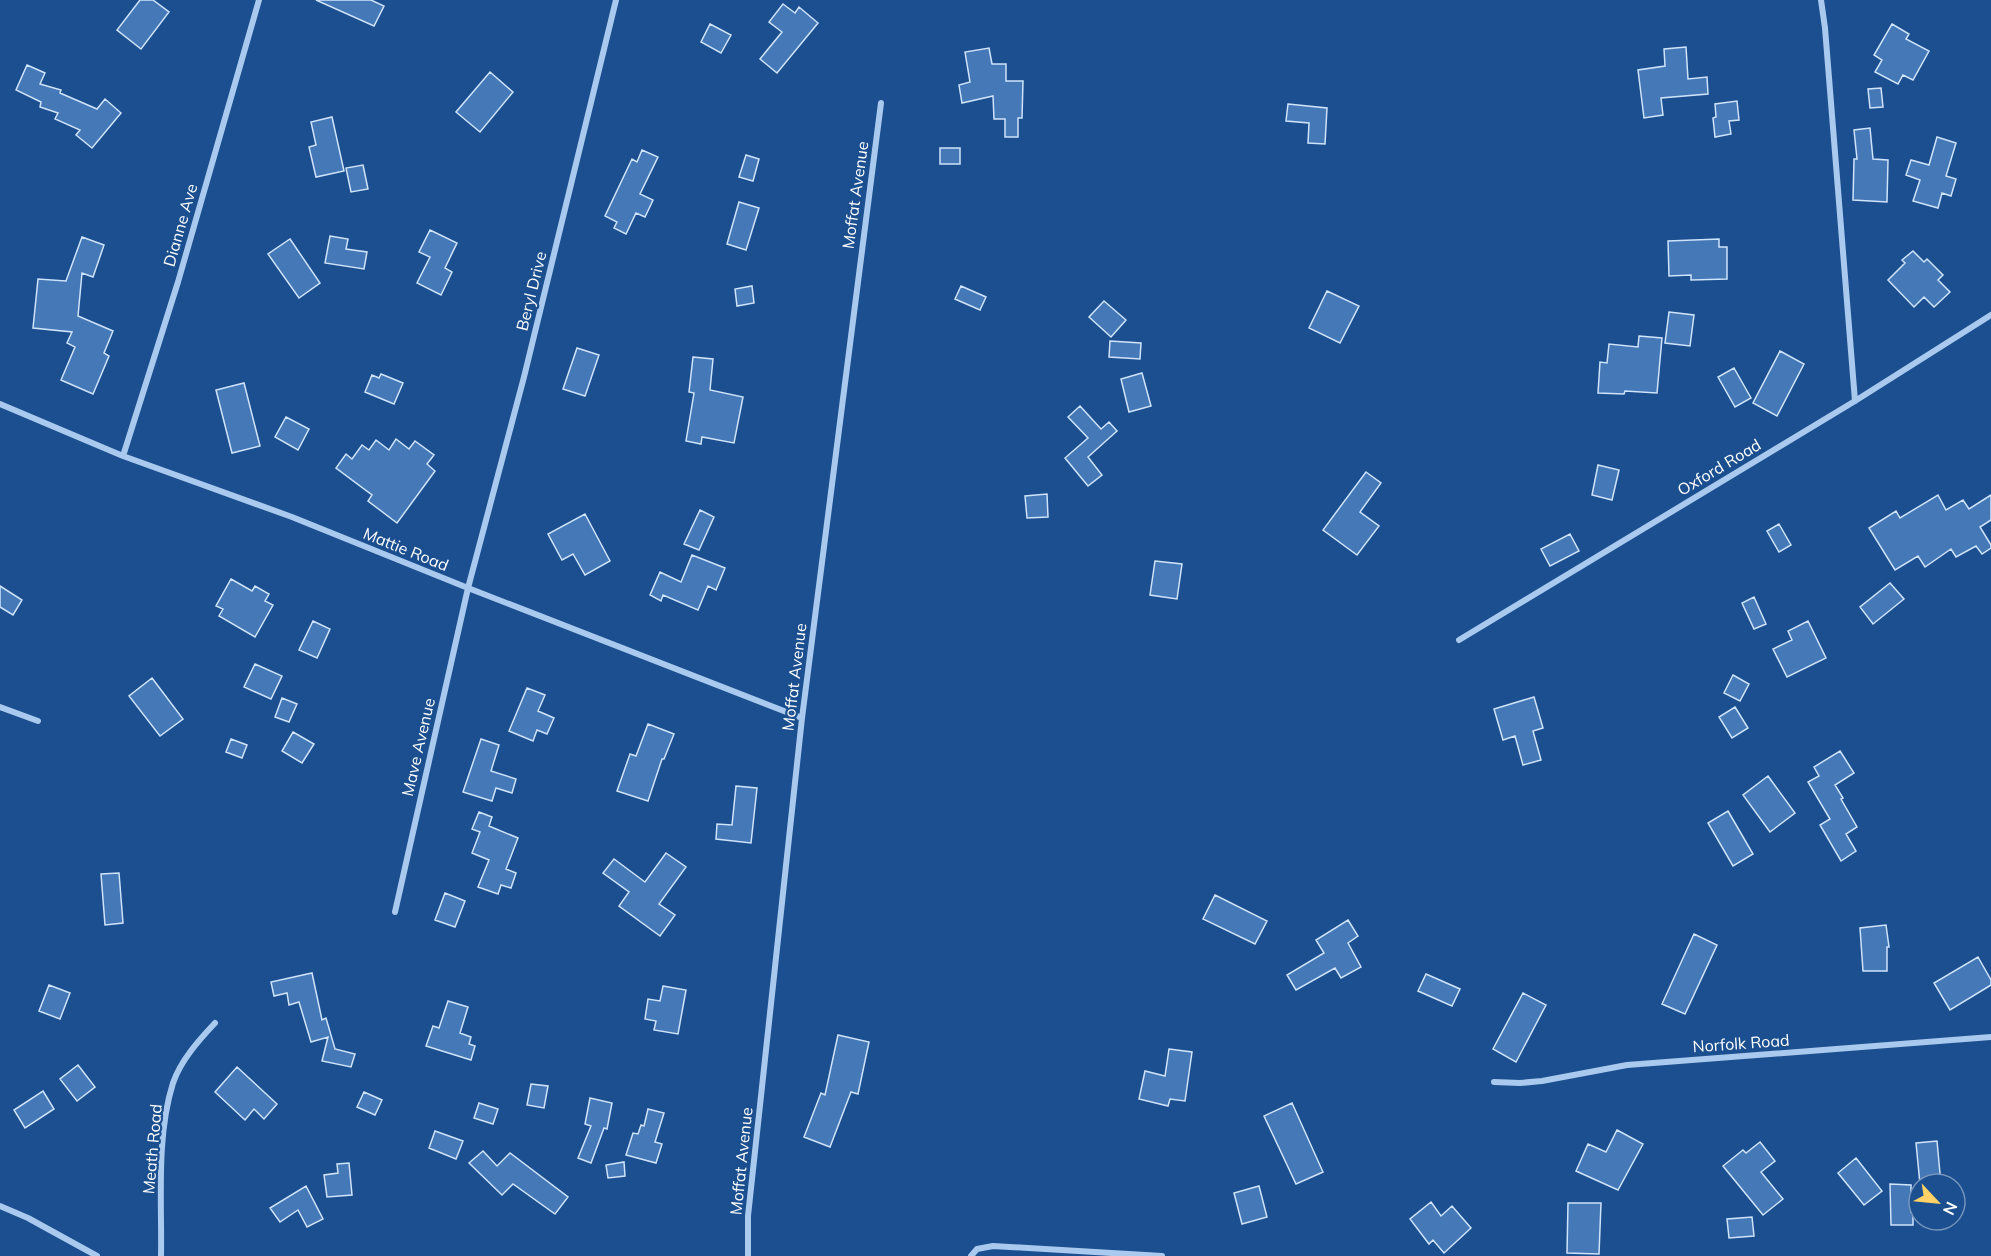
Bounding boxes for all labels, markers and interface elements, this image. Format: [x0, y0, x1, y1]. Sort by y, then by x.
street label: Moffat Avenue [838, 140, 872, 250]
street label: Dianne Ave [159, 181, 201, 269]
street label: Beryl Drive [511, 249, 551, 333]
street label: Oxford Road [1674, 434, 1764, 500]
street label: Mattie Road [360, 523, 452, 575]
street label: Moffat Avenue [777, 622, 811, 732]
street label: Mave Avenue [397, 696, 439, 798]
street label: Norfolk Road [1692, 1030, 1790, 1056]
street label: Meath Road [138, 1103, 166, 1195]
street label: Moffat Avenue [725, 1106, 757, 1216]
north arrow [1907, 1172, 1967, 1232]
text: N [1939, 1199, 1962, 1218]

